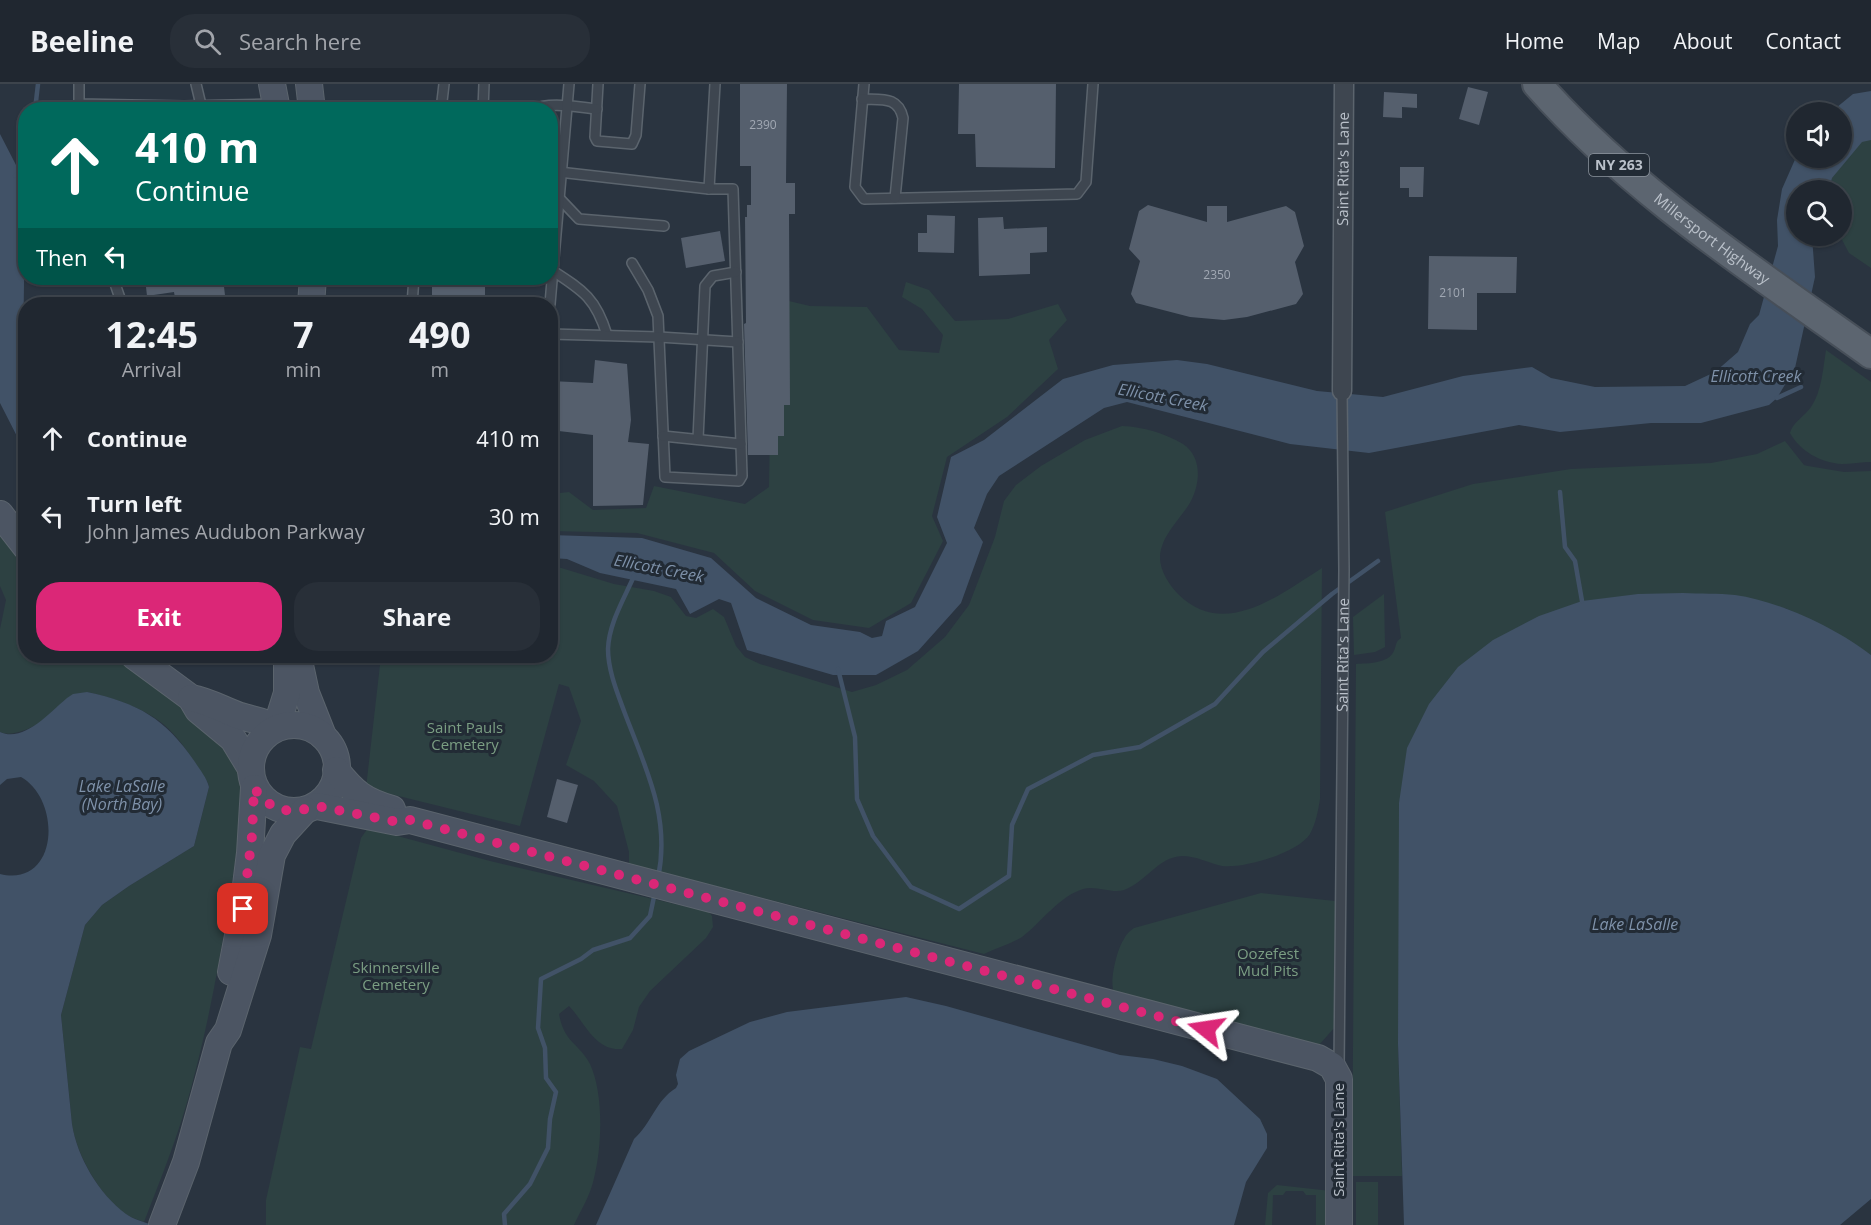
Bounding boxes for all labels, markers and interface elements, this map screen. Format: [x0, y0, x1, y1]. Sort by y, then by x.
search box [170, 14, 590, 68]
text: Beeline [30, 22, 134, 60]
icon: search [191, 25, 224, 58]
text: Search here [239, 26, 362, 56]
text: Home [1505, 27, 1564, 55]
text: Map [1597, 27, 1640, 55]
text: About [1673, 27, 1733, 55]
text: Contact [1766, 27, 1841, 55]
map controls [1786, 102, 1852, 246]
button: sound [1786, 102, 1852, 168]
street label: Saint Rita's Lane [1332, 112, 1353, 226]
house number: 2390 [749, 116, 777, 133]
text: 410 m [135, 118, 259, 175]
icon: ahead [36, 126, 114, 204]
road number: NY 263 [1589, 154, 1649, 176]
text: Continue [135, 172, 250, 209]
button: search [1786, 180, 1852, 246]
street label: Millersport Highway [1650, 188, 1774, 289]
icon: left [99, 240, 132, 273]
text: Then [36, 242, 87, 272]
house number: 2350 [1203, 266, 1231, 283]
house number: 2101 [1439, 284, 1467, 301]
text: 12:45 [105, 310, 198, 359]
text: 7 [293, 310, 314, 359]
text: 490 [409, 310, 471, 359]
text: Arrival [122, 356, 182, 383]
text: min [285, 356, 321, 383]
text: m [430, 356, 449, 383]
water label: Ellicott Creek [1711, 365, 1803, 387]
water label: Ellicott Creek [1116, 378, 1211, 417]
icon: ahead [36, 422, 69, 455]
text: Continue [87, 423, 187, 453]
text: 410 m [476, 423, 540, 453]
text: Turn left [87, 488, 182, 518]
icon: left [36, 500, 69, 533]
text: 30 m [489, 501, 540, 531]
text: John James Audubon Parkway [87, 518, 365, 545]
water label: Ellicott Creek [612, 549, 707, 588]
button: Exit [36, 582, 282, 651]
button: Share [294, 582, 540, 651]
street label: Saint Rita's Lane [1332, 598, 1353, 712]
park label: Saint Pauls Cemetery [427, 717, 503, 754]
water label: Lake LaSalle (North Bay) [79, 775, 165, 815]
pin [217, 883, 268, 934]
icon: arrive [226, 892, 259, 925]
water label: Lake LaSalle [1592, 913, 1678, 935]
park label: Oozefest Mud Pits [1237, 943, 1299, 980]
park label: Skinnersville Cemetery [352, 957, 440, 994]
position arrow [1174, 997, 1238, 1061]
street label: Saint Rita's Lane [1328, 1083, 1348, 1197]

